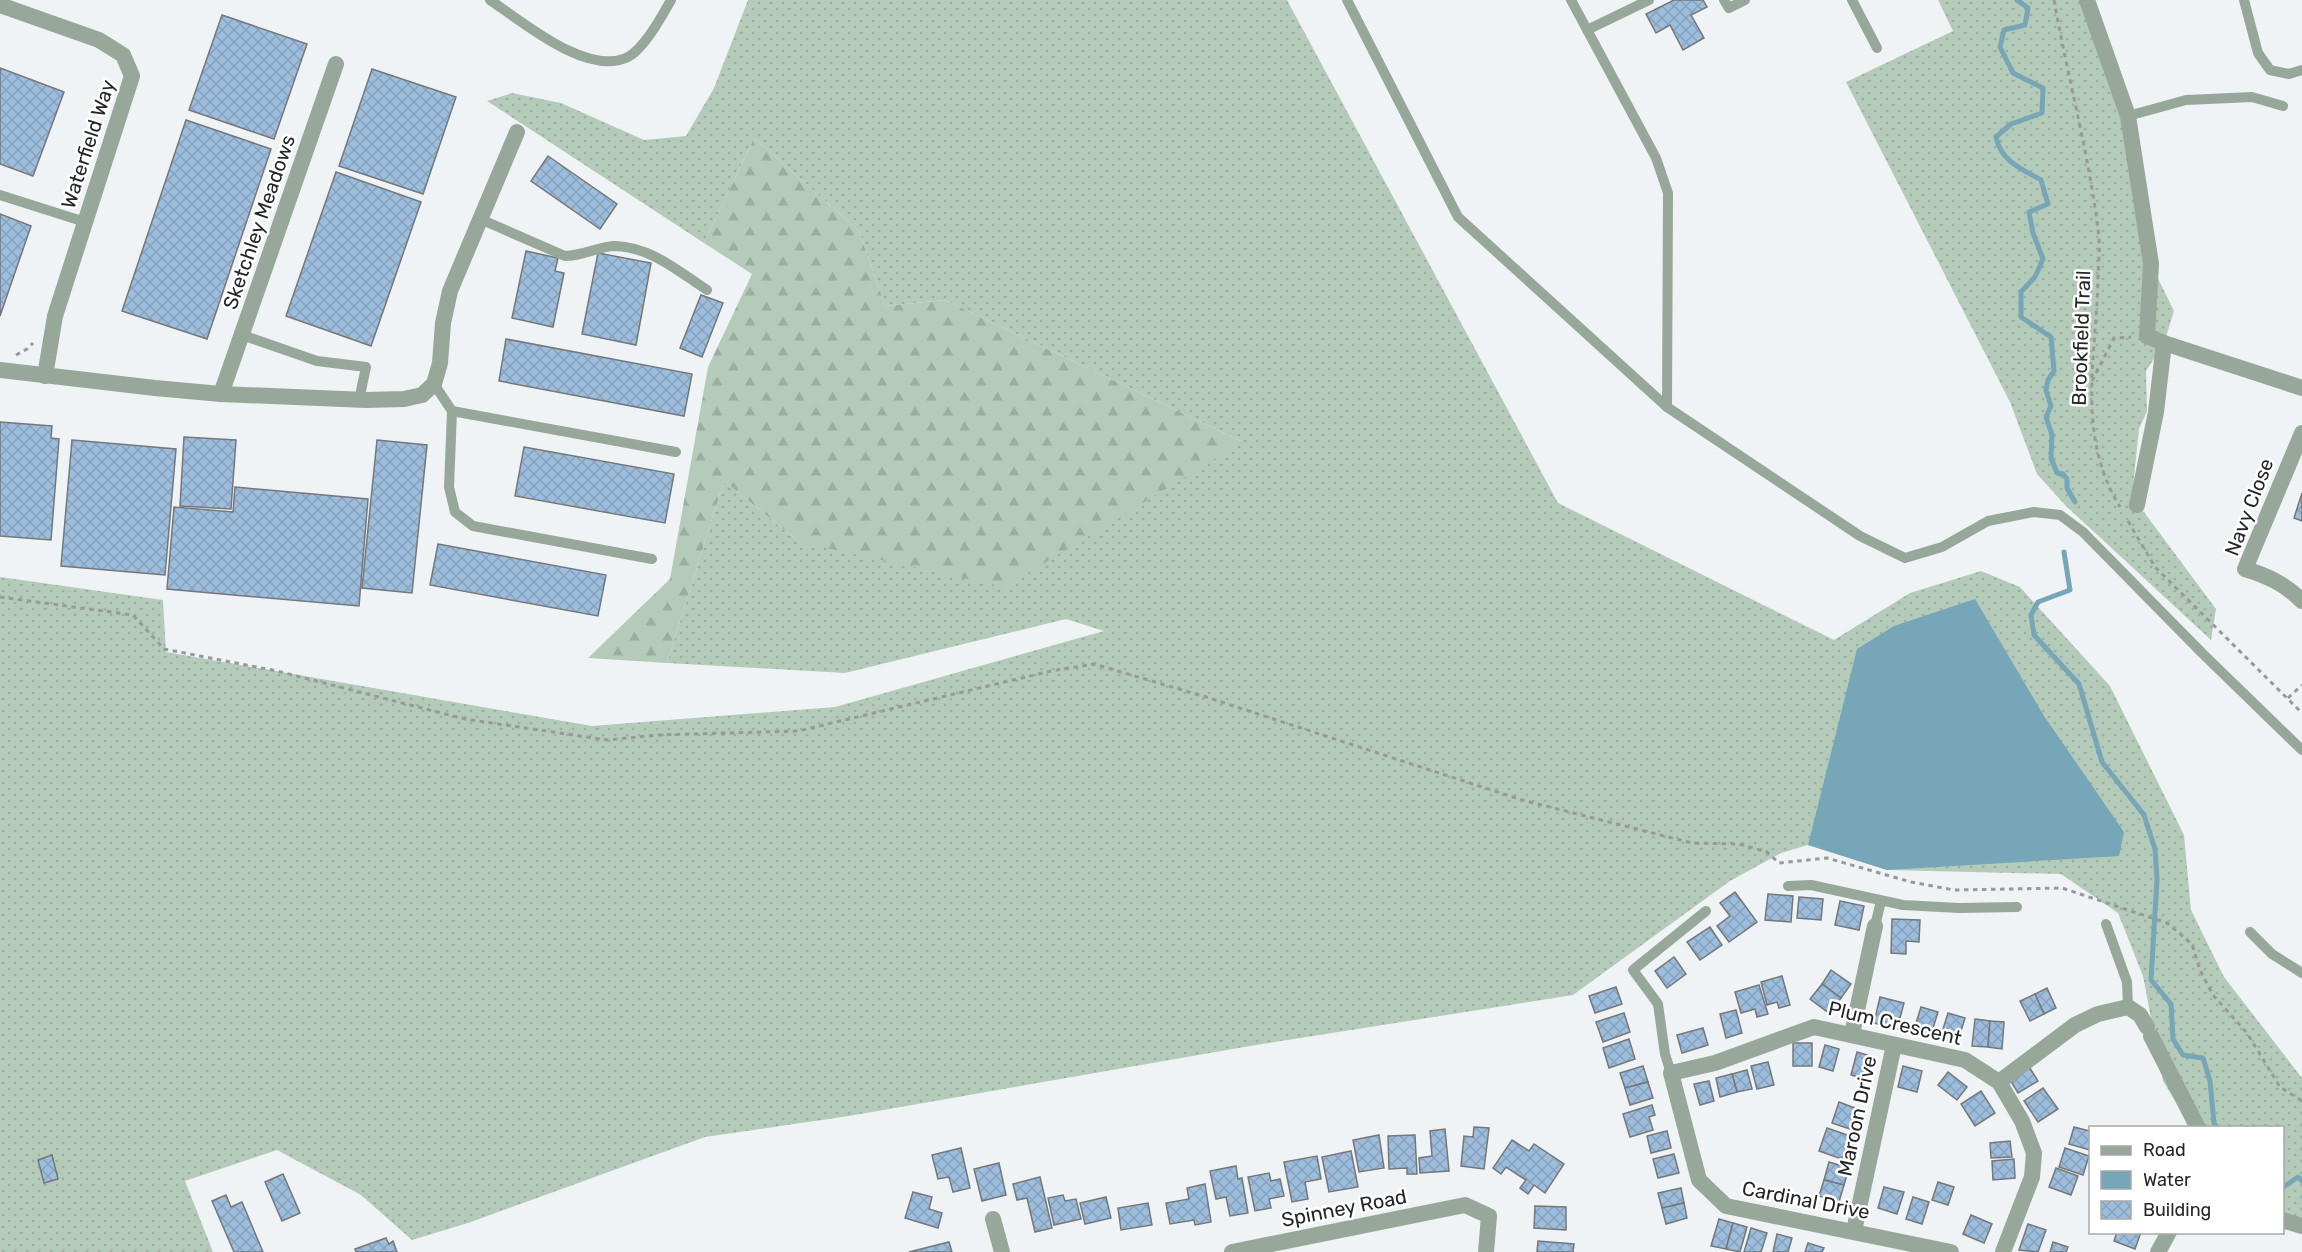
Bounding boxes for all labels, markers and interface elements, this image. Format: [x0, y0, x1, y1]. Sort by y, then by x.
street label: Waterfield Way [56, 77, 120, 211]
street label: Sketchley Meadows [218, 132, 300, 312]
street label: Brookfield Trail [2067, 270, 2095, 406]
street label: Navy Close [2219, 455, 2279, 559]
street label: Plum Crescent [1826, 996, 1964, 1050]
street label: Maroon Drive [1833, 1054, 1881, 1178]
legend [2089, 1126, 2284, 1234]
text: Road [2143, 1139, 2186, 1161]
text: Water [2143, 1169, 2191, 1191]
street label: Cardinal Drive [1740, 1176, 1872, 1224]
street label: Spinney Road [1279, 1184, 1409, 1232]
text: Building [2143, 1199, 2211, 1221]

